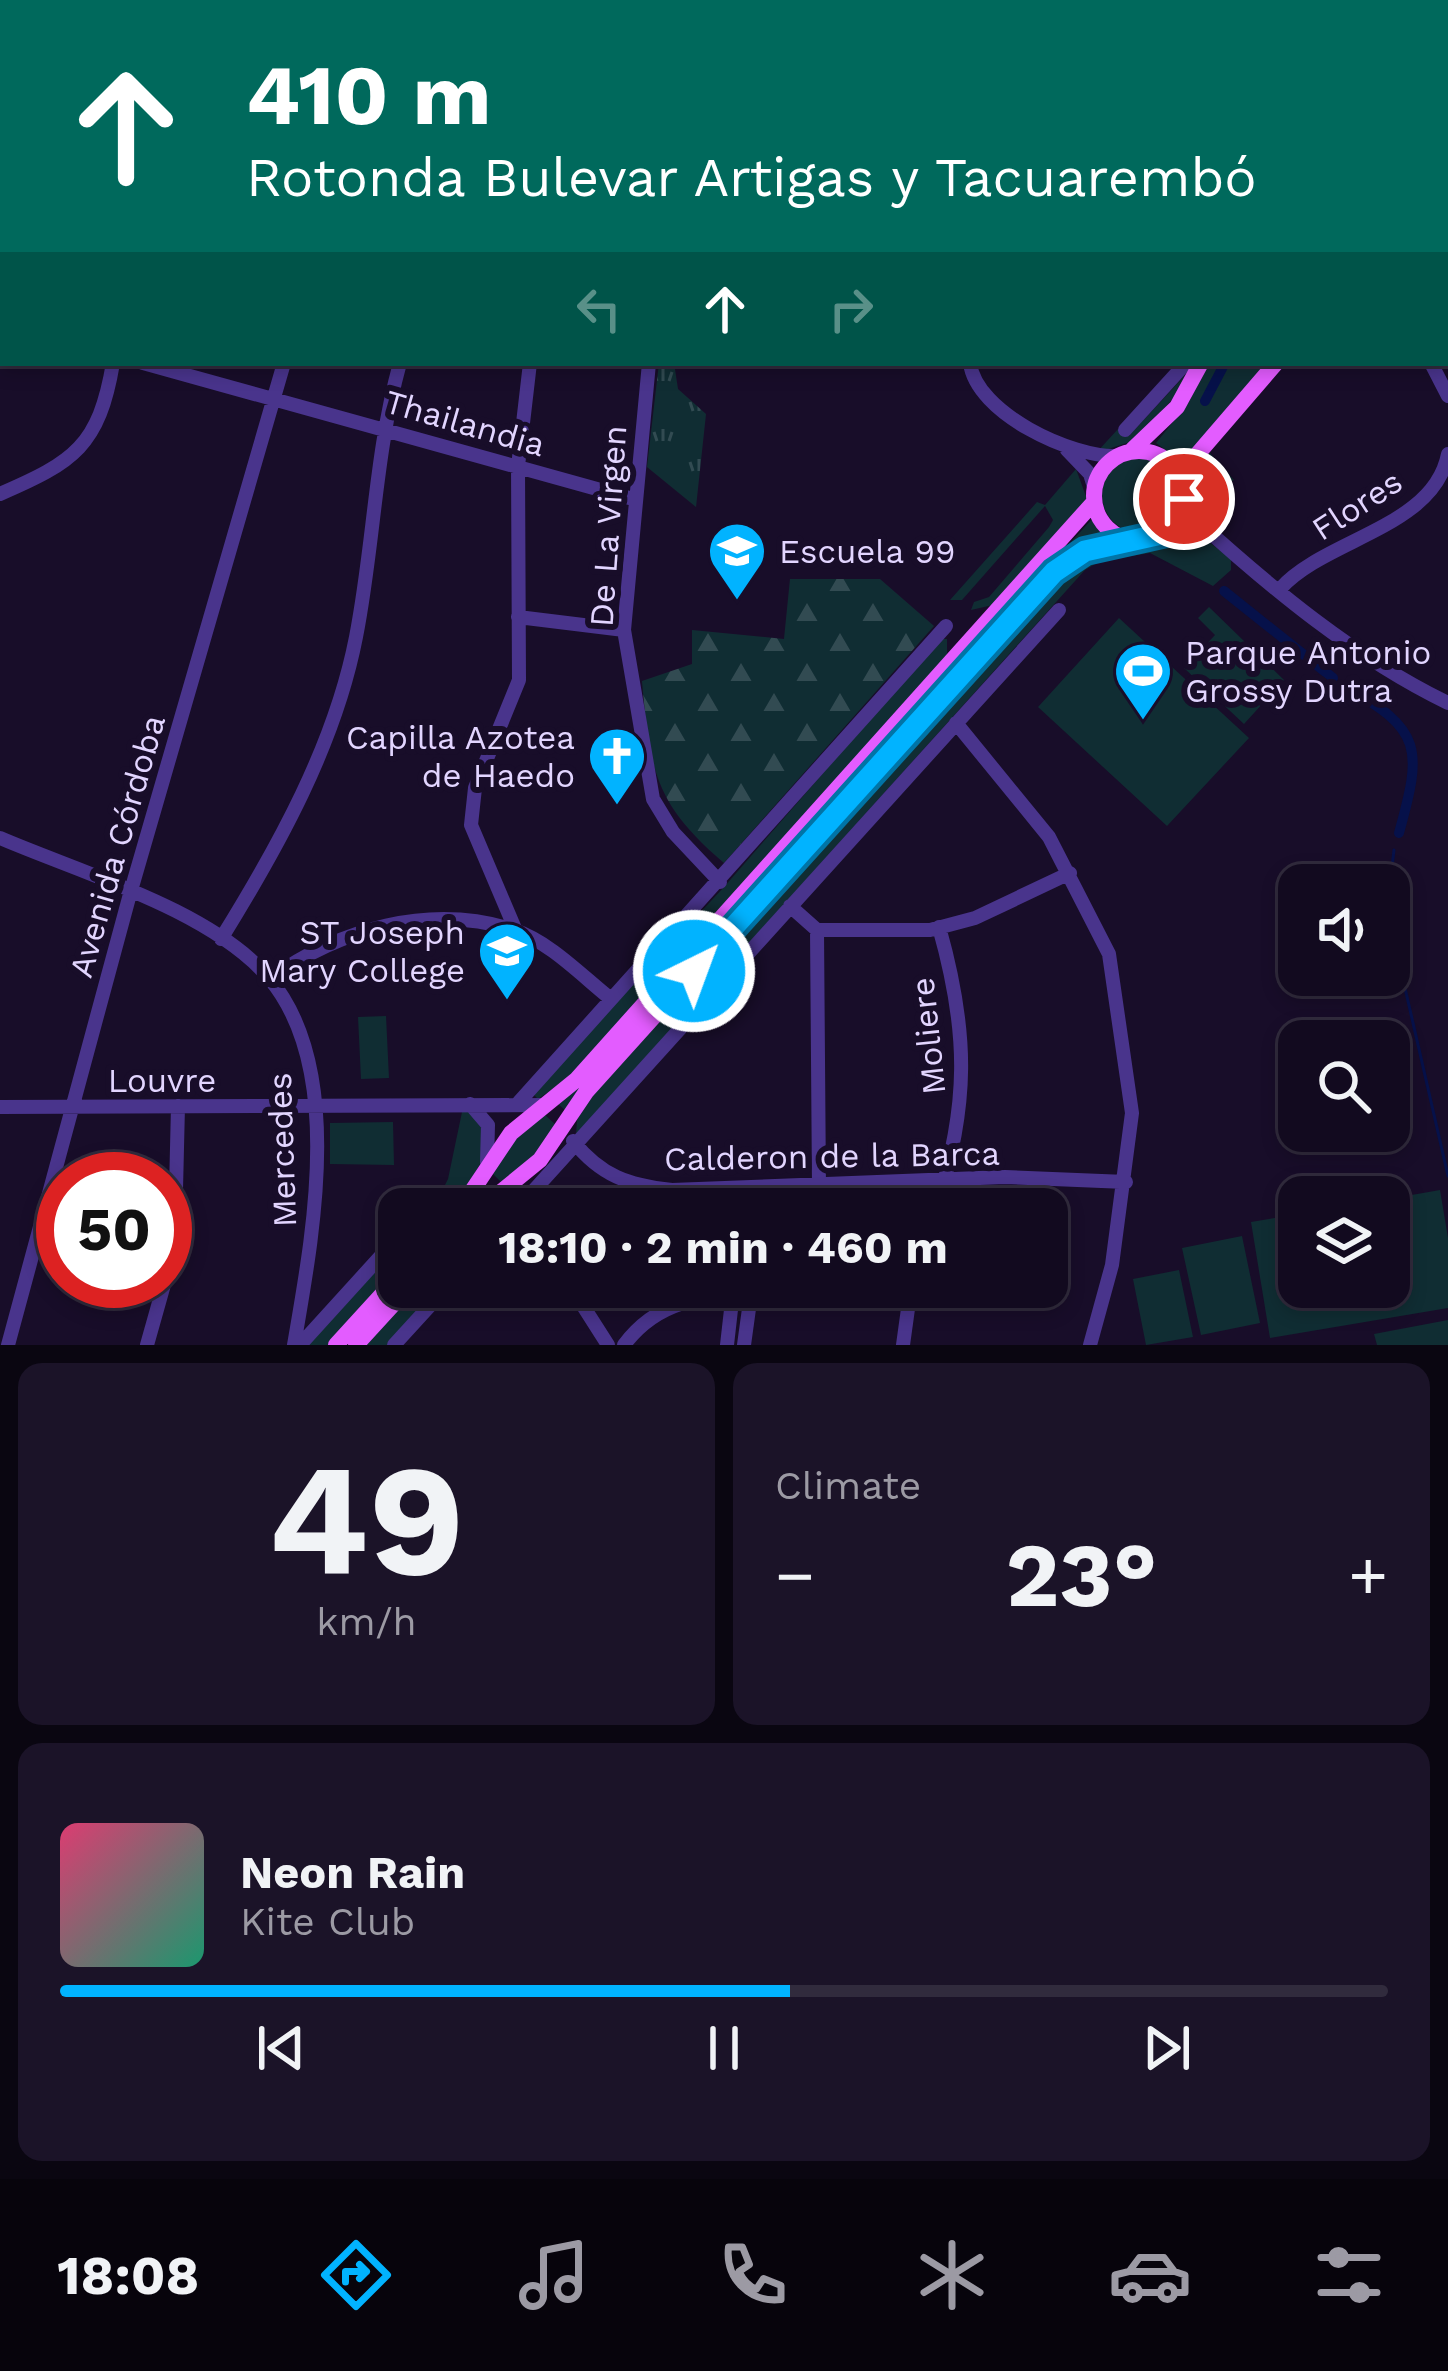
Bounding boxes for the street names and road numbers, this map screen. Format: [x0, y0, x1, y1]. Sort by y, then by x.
street label: Thailandia [381, 382, 549, 464]
street label: De La Virgen [582, 424, 634, 628]
street label: Flores [1305, 462, 1409, 548]
street label: Avenida Córdoba [61, 710, 173, 982]
street label: Moliere [902, 975, 954, 1097]
street label: Louvre [108, 1061, 216, 1100]
street label: Mercedes [260, 1072, 304, 1228]
street label: Calderon de la Barca [664, 1134, 1000, 1178]

